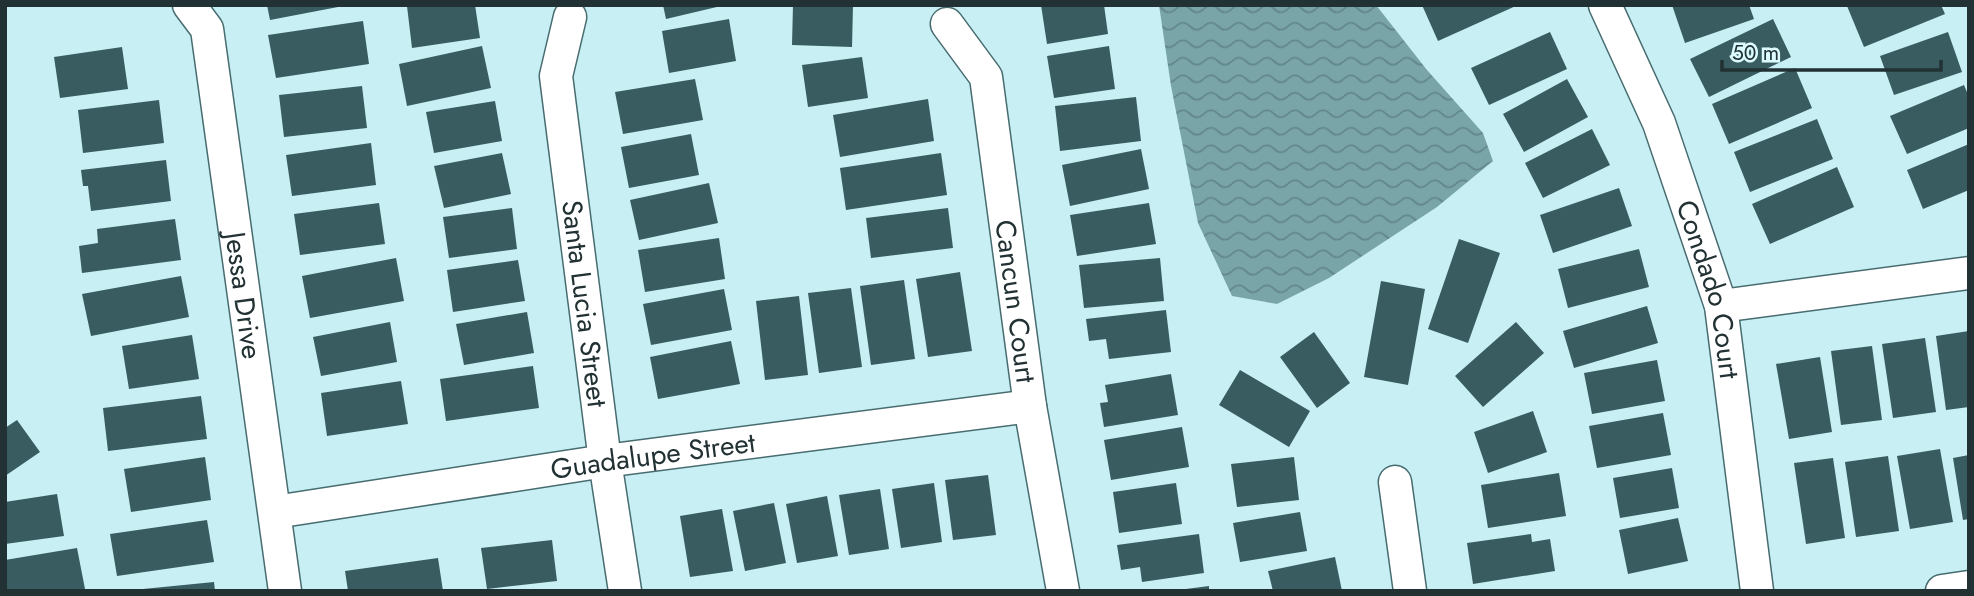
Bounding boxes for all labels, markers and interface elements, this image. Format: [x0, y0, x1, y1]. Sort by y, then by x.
scale bar [1722, 28, 1941, 72]
text: 50 m [1732, 38, 1779, 68]
street label: Condado Court [1666, 194, 1751, 381]
street label: Santa Lucia Street [551, 198, 618, 410]
street label: Cancun Court [985, 217, 1047, 386]
street label: Jessa Drive [214, 225, 273, 362]
street label: Guadalupe Street [548, 421, 758, 490]

